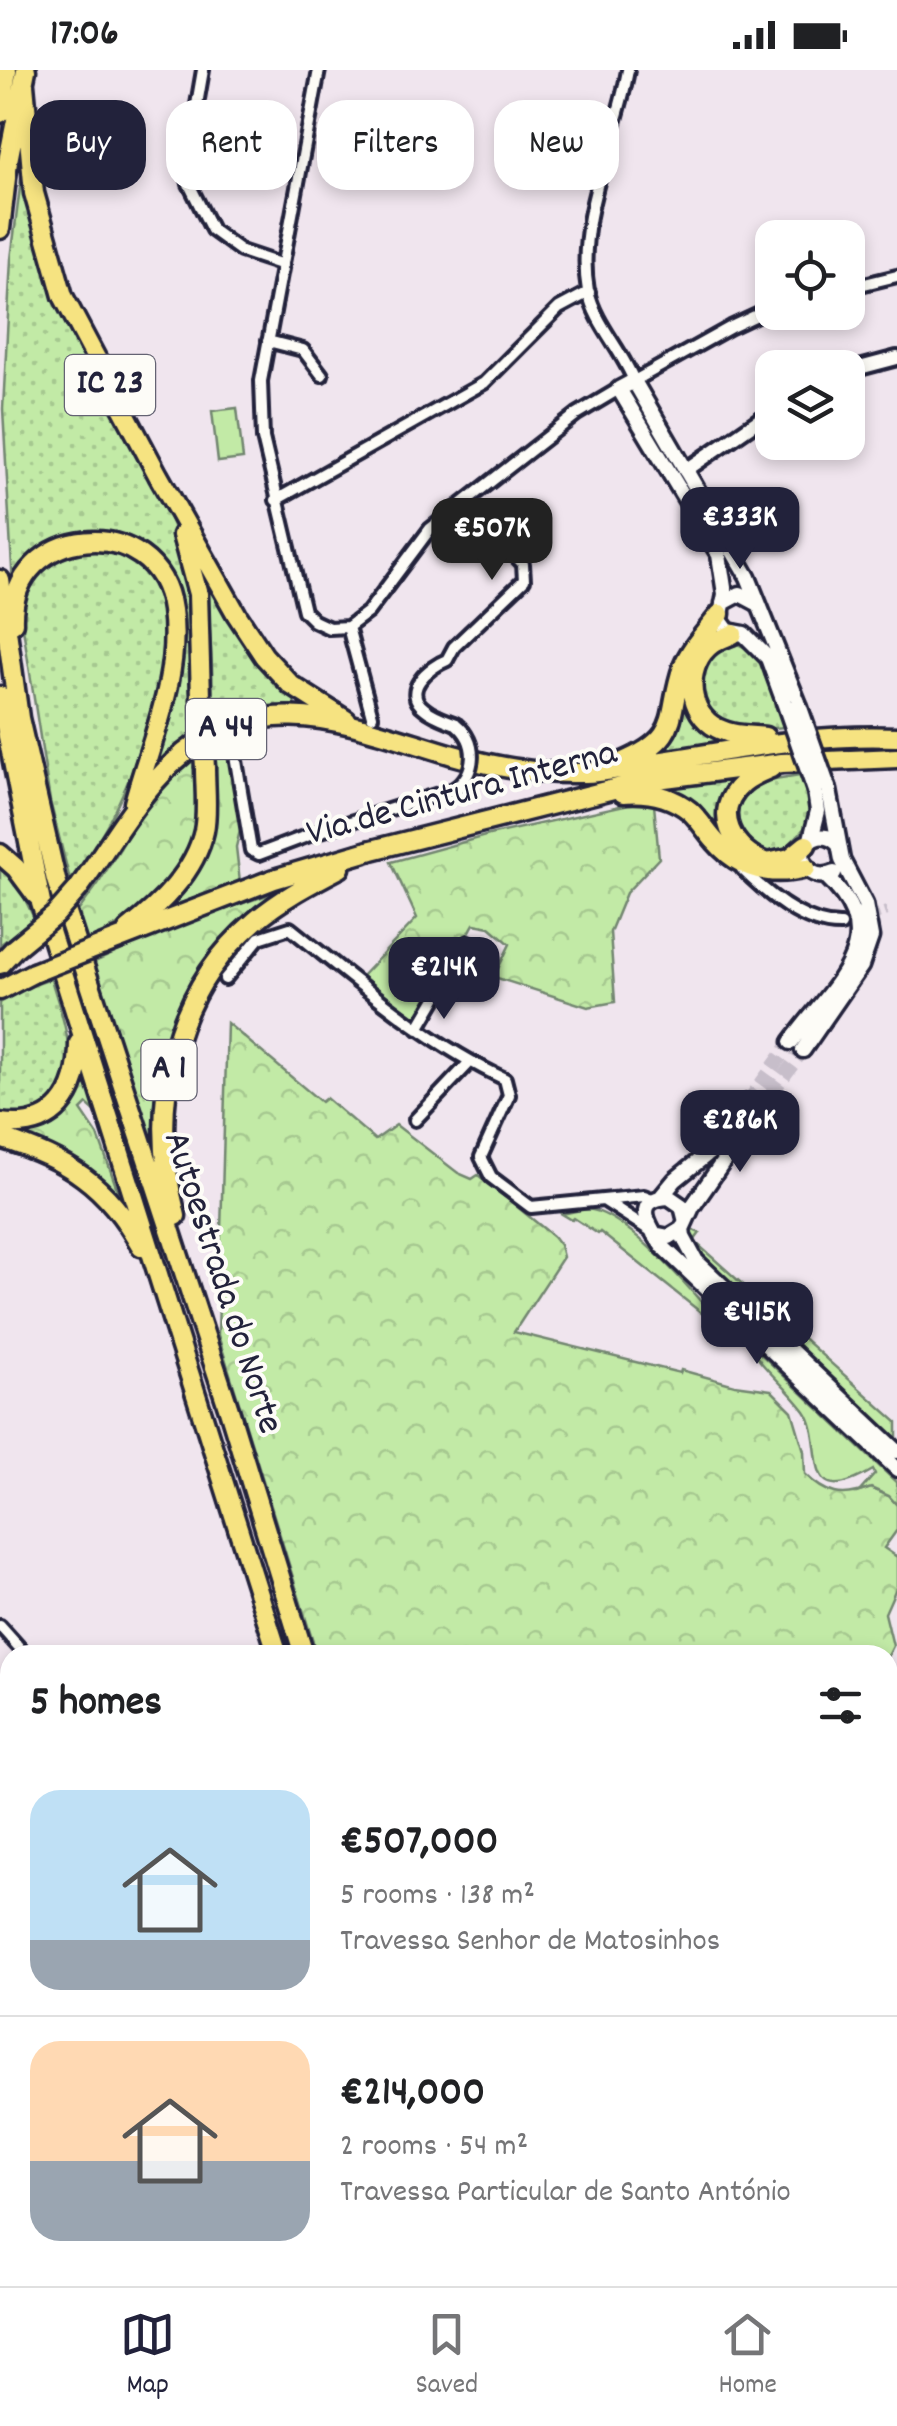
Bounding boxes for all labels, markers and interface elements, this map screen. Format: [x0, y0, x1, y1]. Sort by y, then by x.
text: 17:06 [50, 8, 119, 63]
chip: Buy [30, 100, 146, 190]
chip: Rent [166, 100, 297, 190]
chip: Filters [317, 100, 474, 190]
chip: New [494, 100, 619, 190]
map controls [755, 220, 865, 460]
button: locate [755, 220, 865, 330]
button: layers [755, 350, 865, 460]
road number: IC 23 [65, 355, 155, 415]
pin: €333K [670, 487, 810, 572]
text: €333K [702, 496, 778, 542]
pin: €507K [422, 498, 562, 583]
text: €507K [453, 507, 531, 553]
road number: A 44 [186, 699, 266, 759]
street label: Via de Cintura Interna [301, 727, 624, 863]
pin: €214K [374, 937, 514, 1022]
text: €214K [411, 946, 477, 992]
road number: A 1 [142, 1040, 196, 1100]
pin: €286K [670, 1090, 810, 1175]
text: €286K [702, 1099, 778, 1145]
street label: Autoestrada do Norte [146, 1125, 296, 1441]
pin: €415K [687, 1282, 827, 1367]
text: €415K [723, 1291, 791, 1337]
text: 5 homes [30, 1675, 162, 1735]
icon: filters [813, 1678, 868, 1733]
text: €507,000 [340, 1814, 499, 1874]
icon: home [110, 1830, 230, 1950]
text: 5 rooms · 138 m² [340, 1874, 535, 1920]
text: Travessa Senhor de Matosinhos [340, 1920, 720, 1966]
text: €214,000 [340, 2065, 485, 2125]
icon: home [110, 2081, 230, 2201]
text: 2 rooms · 54 m² [340, 2125, 528, 2171]
text: Travessa Particular de Santo António [340, 2171, 791, 2217]
tab: Map [120, 2307, 175, 2407]
tab: Saved [416, 2307, 478, 2407]
tab: Home [718, 2307, 777, 2407]

